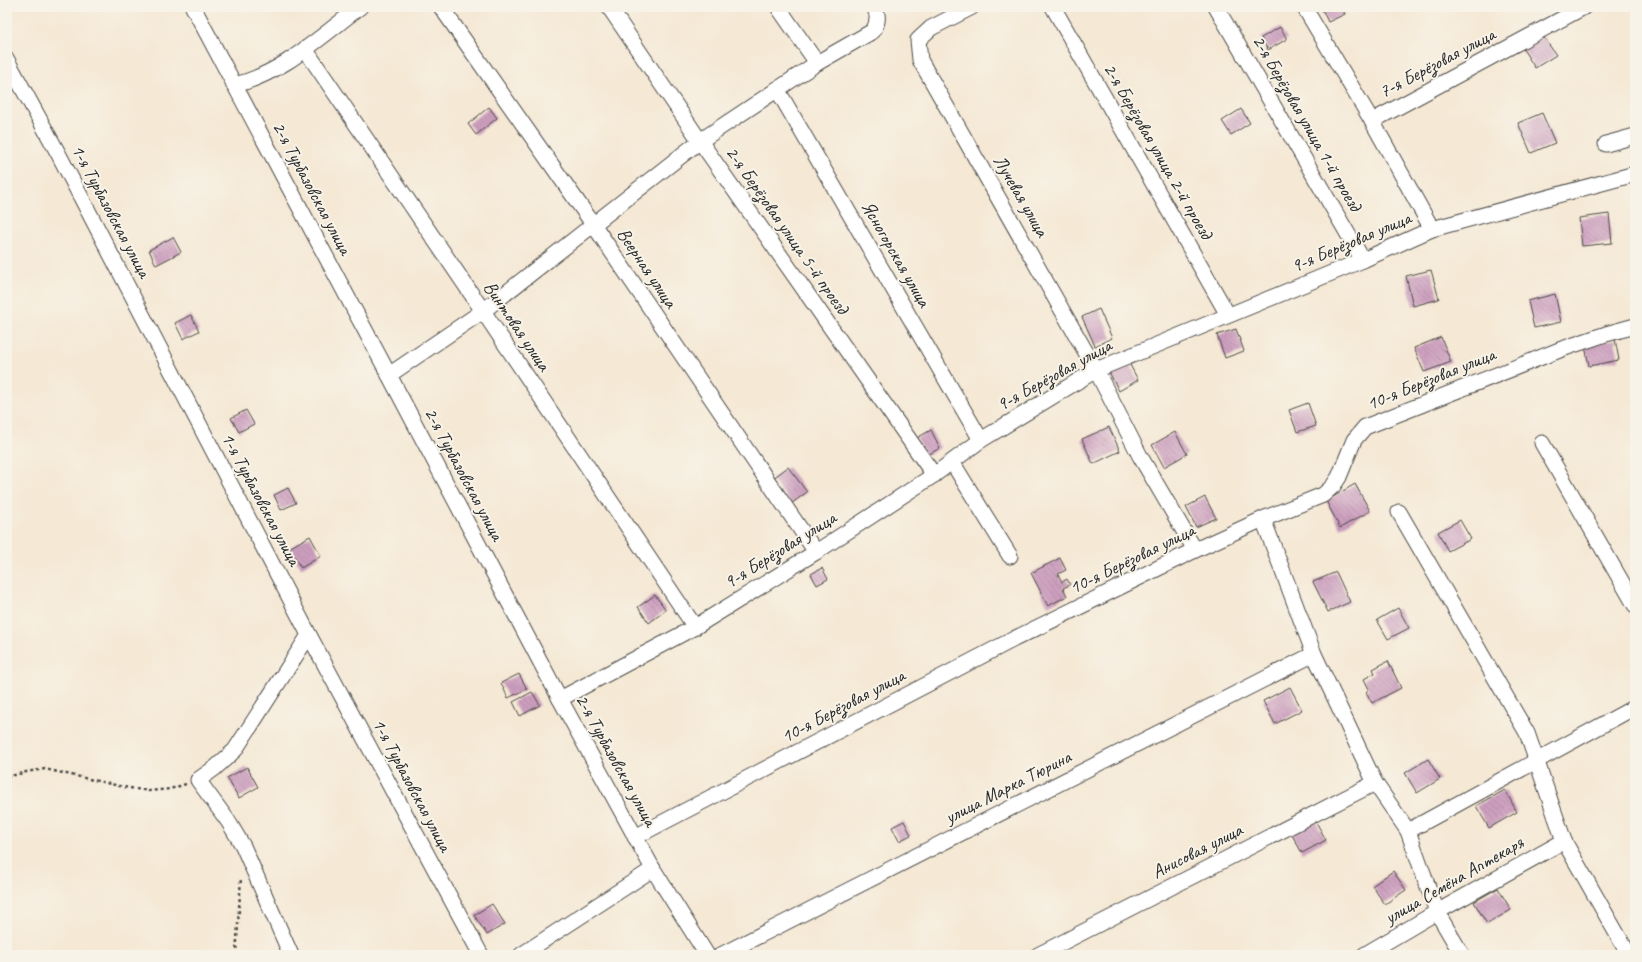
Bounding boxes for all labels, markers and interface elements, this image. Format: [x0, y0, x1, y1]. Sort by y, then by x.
street label: 7-я Берёзовая улица [1375, 21, 1501, 104]
street label: 2-я Берёзовая улица 1-й проезд [1247, 31, 1368, 217]
street label: 2-я Берёзовая улица 2-й проезд [1098, 59, 1219, 245]
street label: 2-я Турбазовская улица [267, 117, 358, 261]
street label: 1-я Турбазовская улица [66, 140, 157, 284]
street label: 2-я Берёзовая улица 5-й проезд [720, 141, 855, 320]
street label: Лучевая улица [988, 151, 1055, 243]
street label: Ясногорская улица [856, 197, 937, 313]
street label: 9-я Берёзовая улица [1287, 205, 1417, 278]
street label: Веерная улица [611, 223, 684, 314]
street label: Винтовая улица [478, 276, 557, 377]
street label: 9-я Берёзовая улица [992, 332, 1118, 417]
street label: 10-я Берёзовая улица [1363, 341, 1501, 416]
street label: 2-я Турбазовская улица [419, 403, 510, 547]
street label: 1-я Турбазовская улица [216, 428, 307, 572]
street label: 9-я Берёзовая улица [719, 505, 843, 594]
street label: 10-я Берёзовая улица [1065, 517, 1201, 600]
street label: 10-я Берёзовая улица [777, 662, 911, 749]
street label: 2-я Турбазовская улица [570, 690, 663, 832]
street label: 1-я Турбазовская улица [367, 714, 458, 858]
street label: улица Марка Тюрина [940, 744, 1076, 830]
street label: Анисовая улица [1148, 817, 1248, 884]
street label: улица Семёна Аптекаря [1379, 830, 1529, 930]

